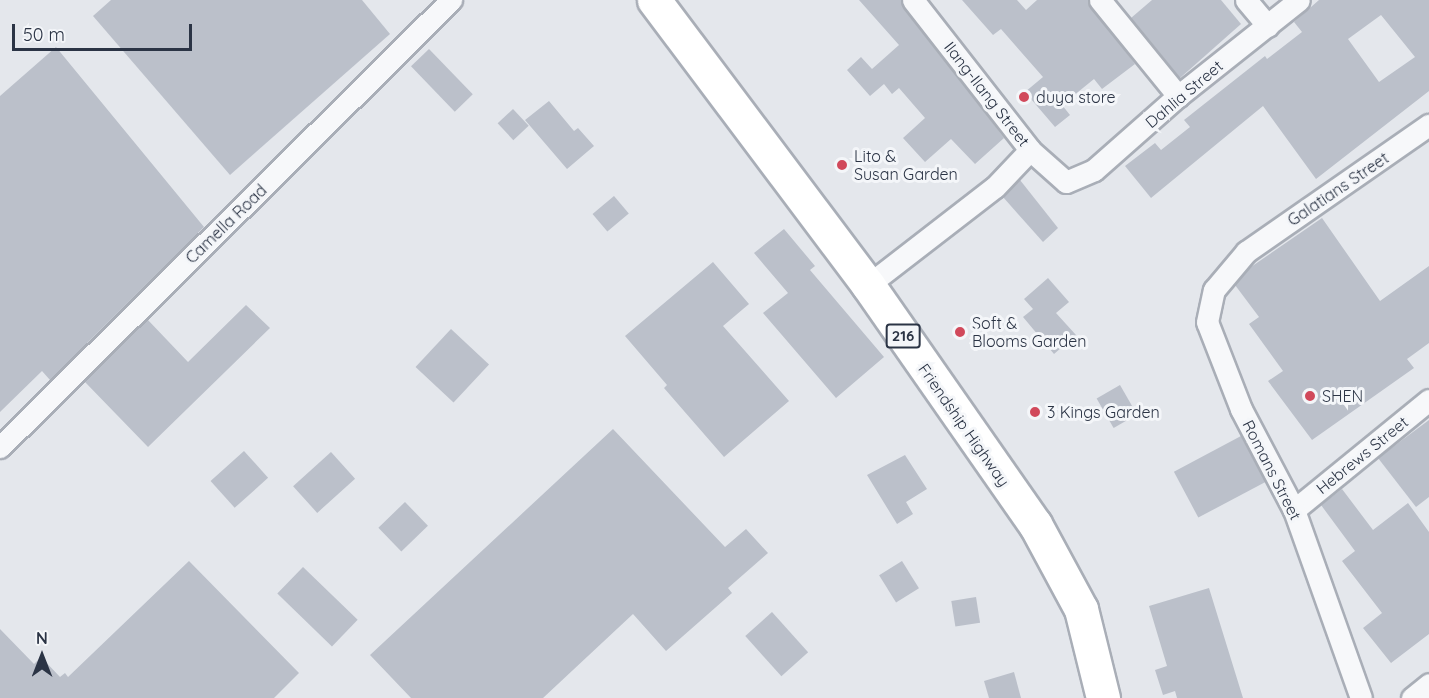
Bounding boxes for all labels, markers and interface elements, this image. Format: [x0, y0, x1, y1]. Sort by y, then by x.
scale bar [15, 12, 195, 50]
text: 50 m [23, 23, 65, 46]
street label: Ilang-Ilang Street [940, 38, 1034, 150]
street label: Dahlia Street [1141, 56, 1227, 132]
place label: duya store [1036, 87, 1116, 107]
marker: duya store [1017, 90, 1031, 104]
place label: Lito & Susan Garden [854, 146, 958, 184]
street label: Galatians Street [1284, 148, 1392, 230]
marker: Lito & Susan Garden [835, 158, 849, 172]
street label: Camella Road [182, 181, 270, 267]
place label: Soft & Blooms Garden [972, 313, 1087, 351]
road number: 216 [885, 324, 921, 348]
marker: Soft & Blooms Garden [953, 325, 967, 339]
street label: Friendship Highway [914, 360, 1014, 490]
place label: SHEN [1322, 386, 1363, 406]
marker: SHEN [1303, 389, 1317, 403]
place label: 3 Kings Garden [1047, 402, 1160, 422]
marker: 3 Kings Garden [1028, 405, 1042, 419]
street label: Hebrews Street [1312, 412, 1412, 498]
street label: Romans Street [1239, 417, 1305, 523]
north arrow [12, 626, 72, 686]
text: N [36, 628, 48, 648]

